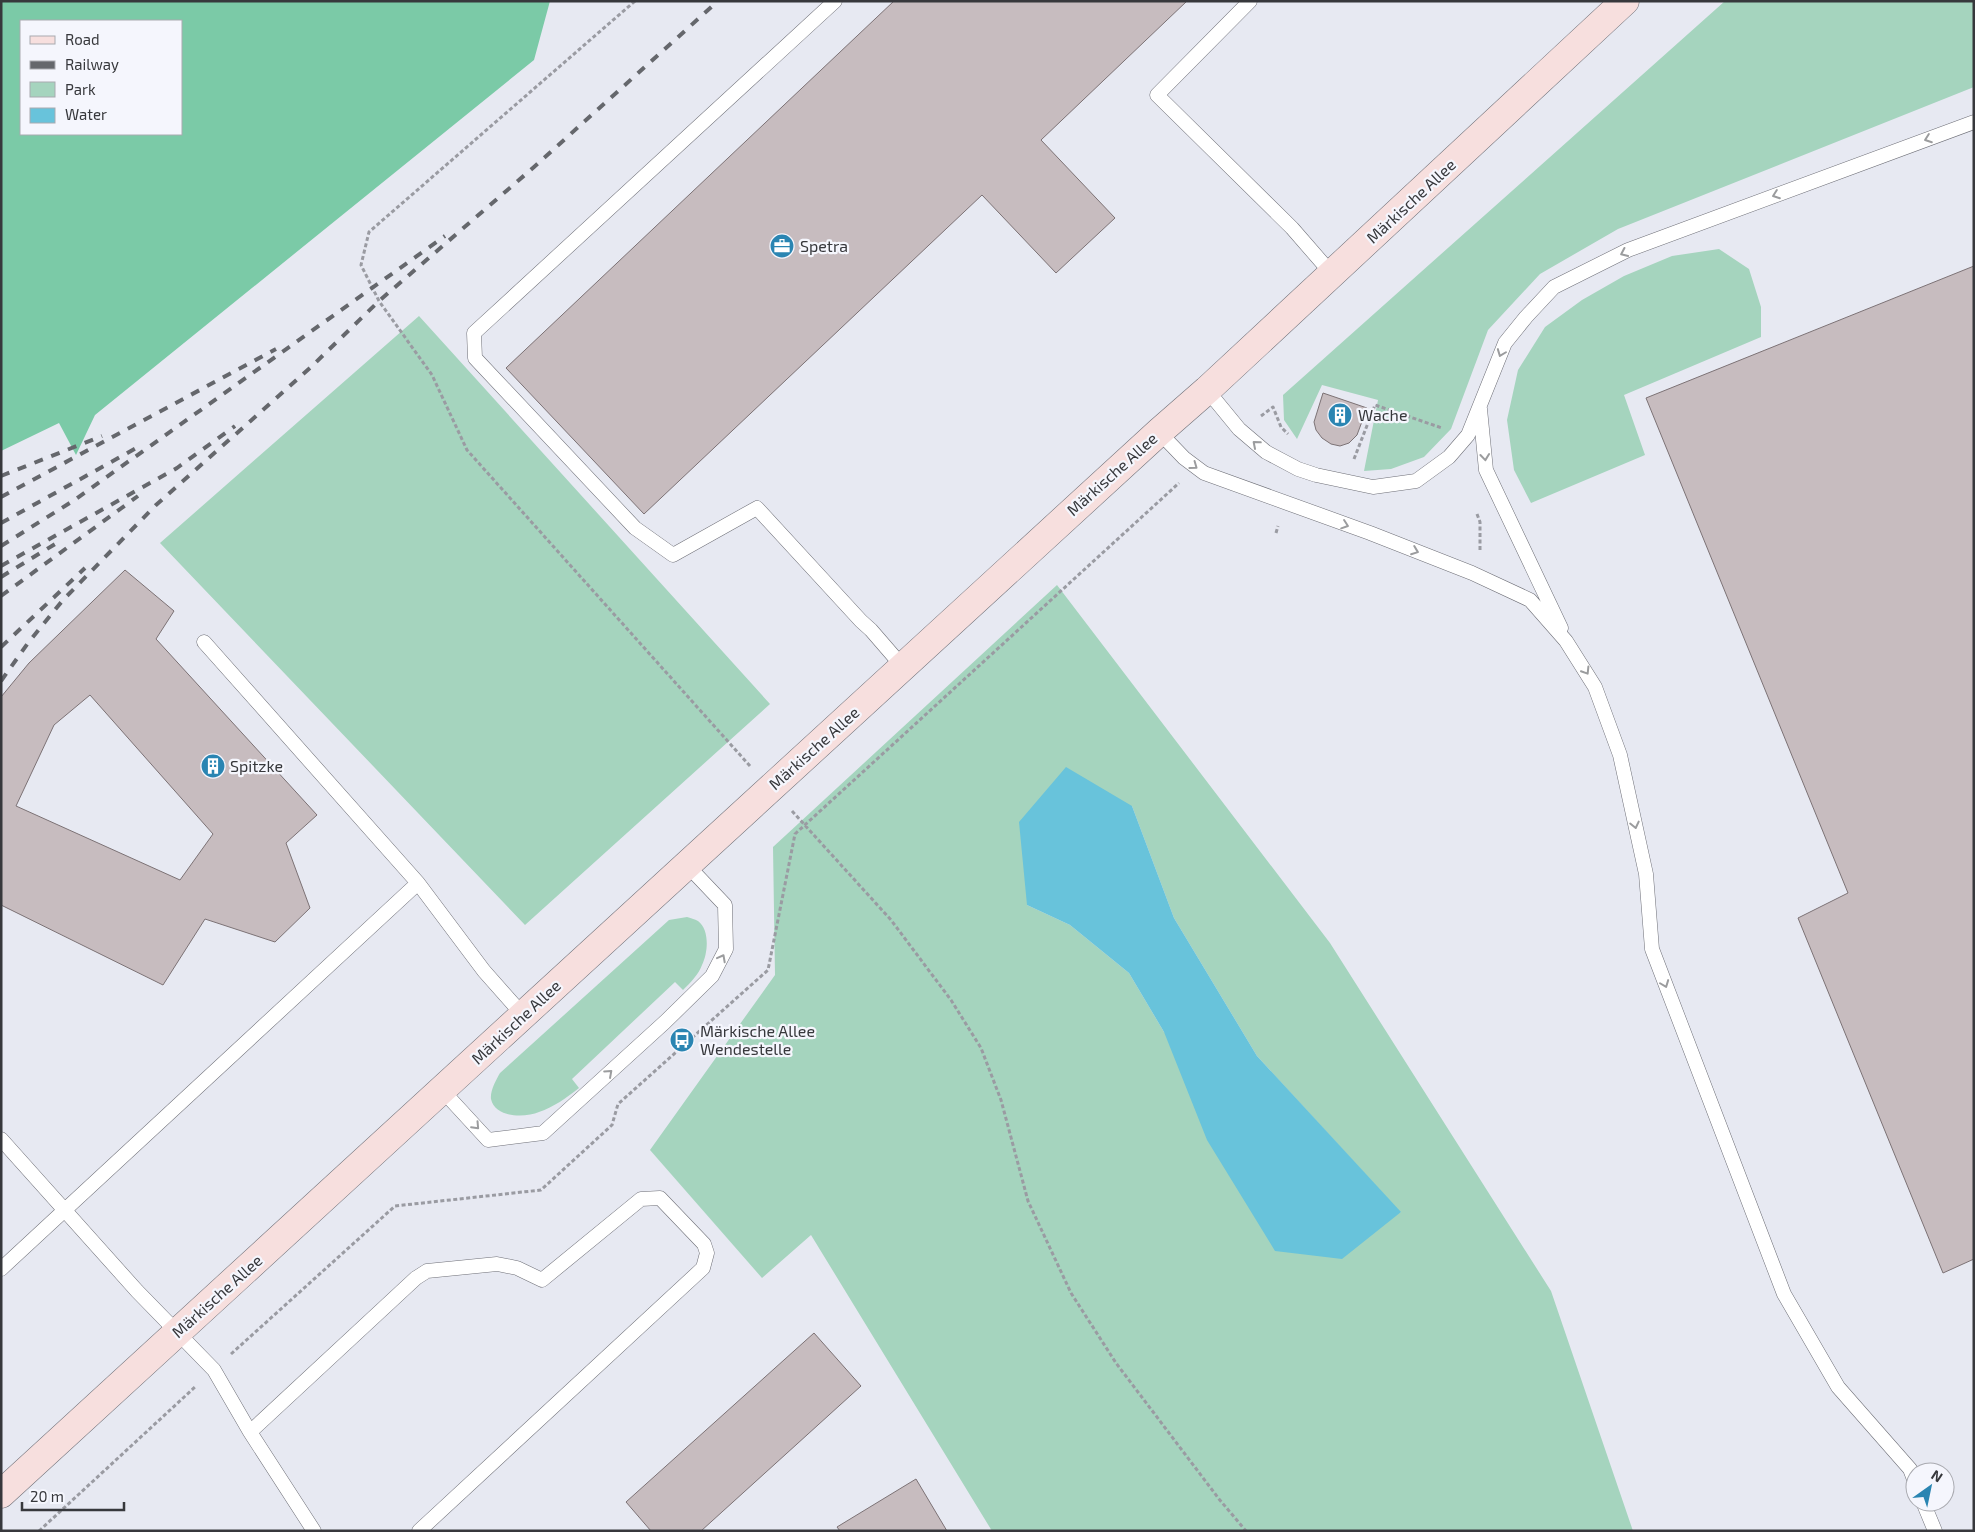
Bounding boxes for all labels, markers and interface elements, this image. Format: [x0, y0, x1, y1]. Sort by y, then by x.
legend [20, 20, 182, 135]
text: Road [65, 30, 100, 48]
text: Railway [65, 55, 119, 73]
text: Park [65, 80, 96, 98]
text: Water [65, 105, 107, 123]
one-way arrow [1924, 133, 1933, 143]
street label: Märkische Allee [1362, 154, 1459, 247]
one-way arrow [1772, 189, 1781, 199]
office icon: Spetra [769, 233, 795, 259]
place label: Spetra [800, 236, 848, 255]
one-way arrow [1620, 246, 1629, 257]
one-way arrow [1497, 348, 1507, 356]
building icon: Wache [1327, 402, 1353, 428]
place label: Wache [1358, 405, 1407, 424]
street label: Märkische Allee [1063, 428, 1161, 519]
one-way arrow [1253, 440, 1262, 449]
one-way arrow [1479, 453, 1490, 461]
one-way arrow [1188, 460, 1197, 468]
one-way arrow [1340, 519, 1348, 529]
one-way arrow [1411, 545, 1419, 555]
one-way arrow [1579, 666, 1589, 675]
street label: Märkische Allee [765, 702, 863, 793]
building icon: Spitzke [200, 753, 226, 779]
place label: Spitzke [230, 756, 283, 775]
one-way arrow [1629, 820, 1640, 829]
one-way arrow [716, 954, 726, 963]
street label: Märkische Allee [467, 975, 564, 1068]
one-way arrow [1660, 979, 1670, 987]
place label: Märkische Allee Wendestelle [700, 1021, 815, 1058]
bus stop icon: Märkische Allee Wendestelle [669, 1027, 695, 1053]
one-way arrow [603, 1070, 612, 1079]
one-way arrow [470, 1121, 479, 1130]
street label: Märkische Allee [168, 1250, 266, 1341]
north arrow [1905, 1462, 1955, 1512]
text: N [1928, 1466, 1946, 1486]
scale bar [22, 1480, 125, 1512]
text: 20 m [30, 1487, 64, 1505]

